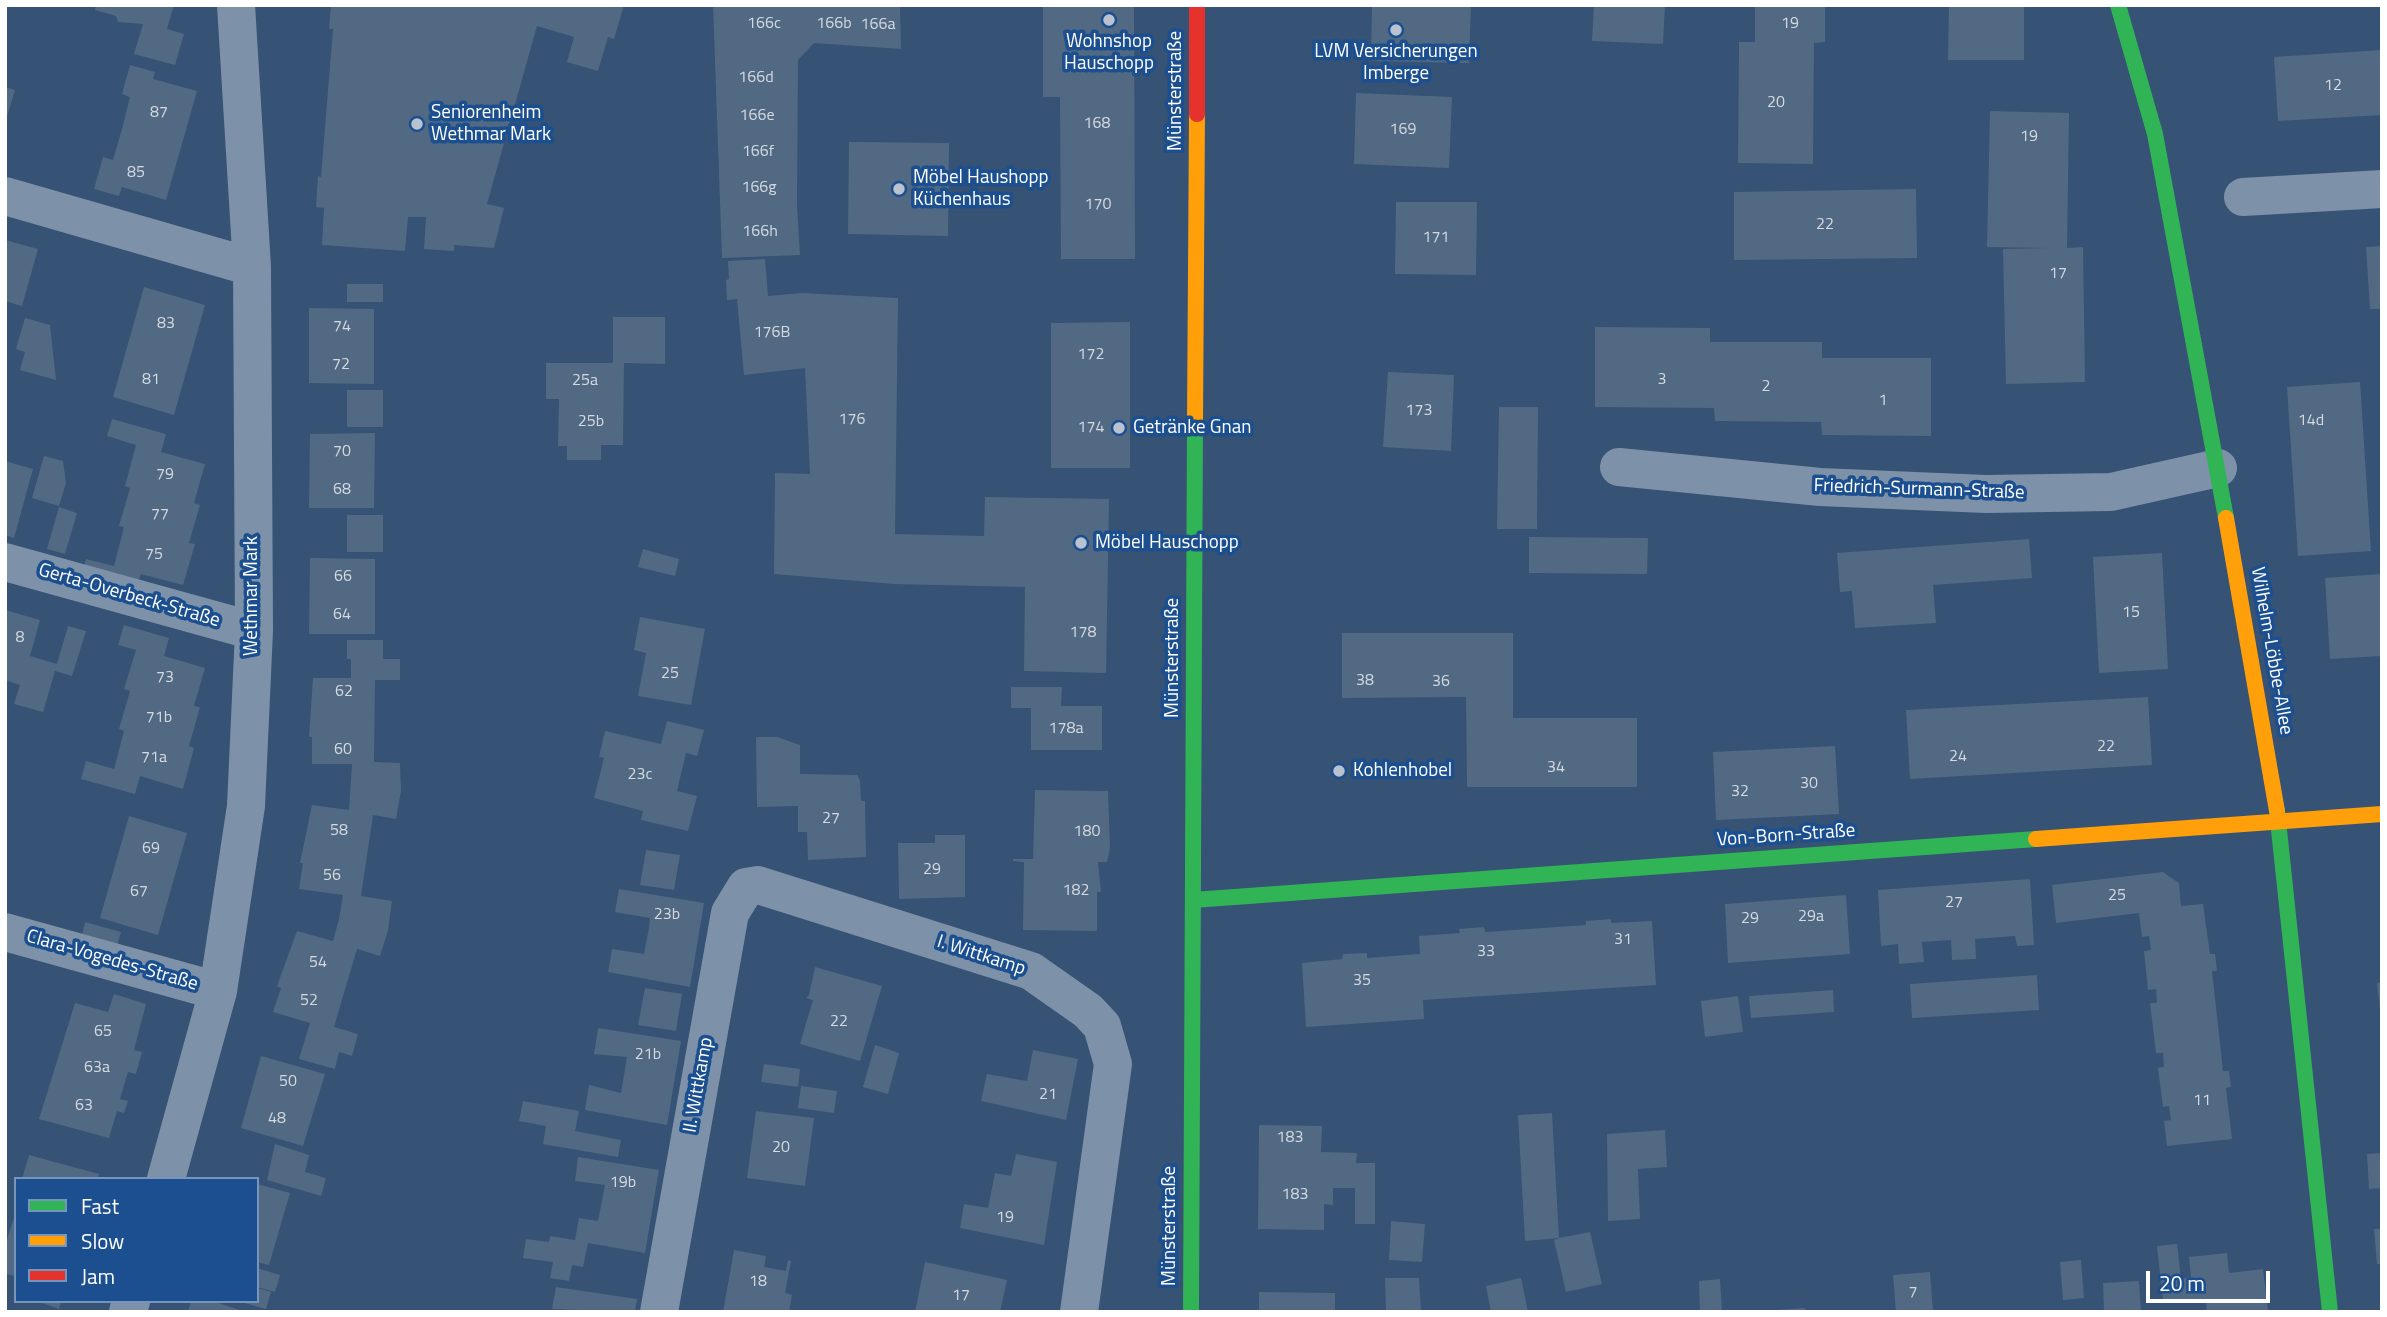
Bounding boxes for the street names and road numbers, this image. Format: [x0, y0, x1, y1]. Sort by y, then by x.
street label: Münsterstraße [1165, 31, 1187, 151]
street label: Friedrich-Surmann-Straße [1813, 475, 2025, 505]
street label: Wethmar Mark [241, 536, 263, 656]
street label: Gerta-Overbeck-Straße [36, 559, 222, 633]
street label: Wilhelm-Löbbe-Allee [2245, 565, 2297, 737]
street label: Münsterstraße [1162, 598, 1184, 718]
street label: Von-Born-Straße [1716, 820, 1856, 852]
street label: Clara-Vogedes-Straße [24, 926, 200, 996]
street label: I. Wittkamp [934, 931, 1028, 981]
street label: II. Wittkamp [679, 1036, 719, 1134]
street label: Münsterstraße [1159, 1166, 1181, 1286]

